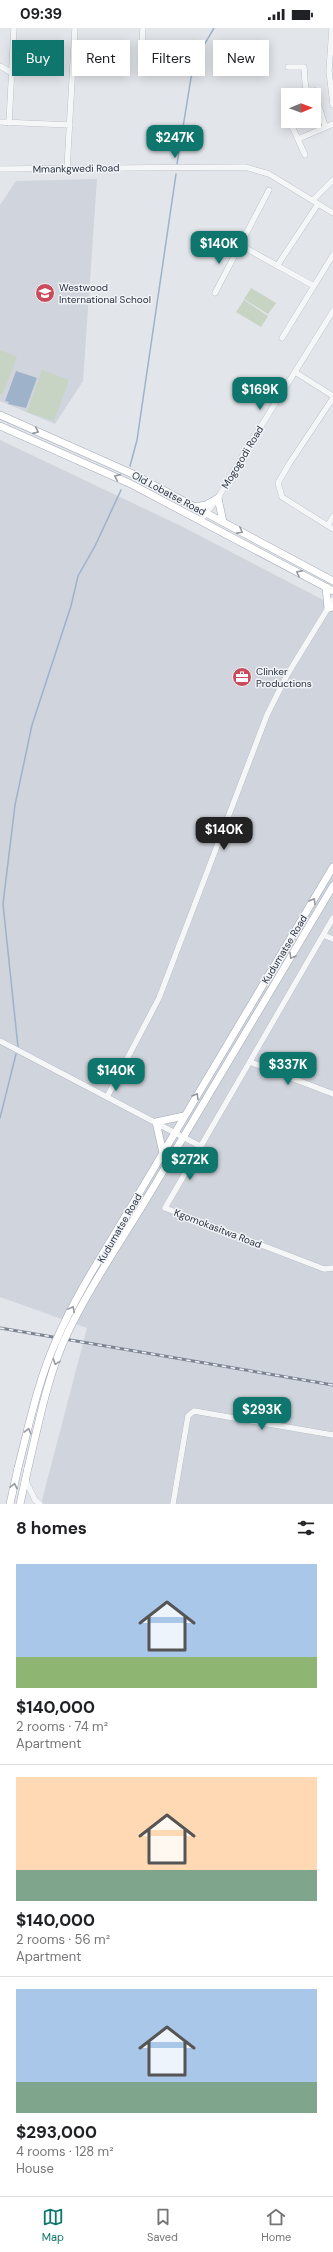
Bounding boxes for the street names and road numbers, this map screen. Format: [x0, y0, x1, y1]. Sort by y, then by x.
street label: Mmankgwedi Road [32, 161, 120, 176]
street label: Mogogodi Road [219, 423, 266, 491]
street label: Old Lobatse Road [130, 468, 208, 518]
street label: Kudumatse Road [259, 912, 310, 986]
street label: Kudumatse Road [94, 1191, 145, 1265]
street label: Kgomokasitwa Road [172, 1206, 263, 1251]

